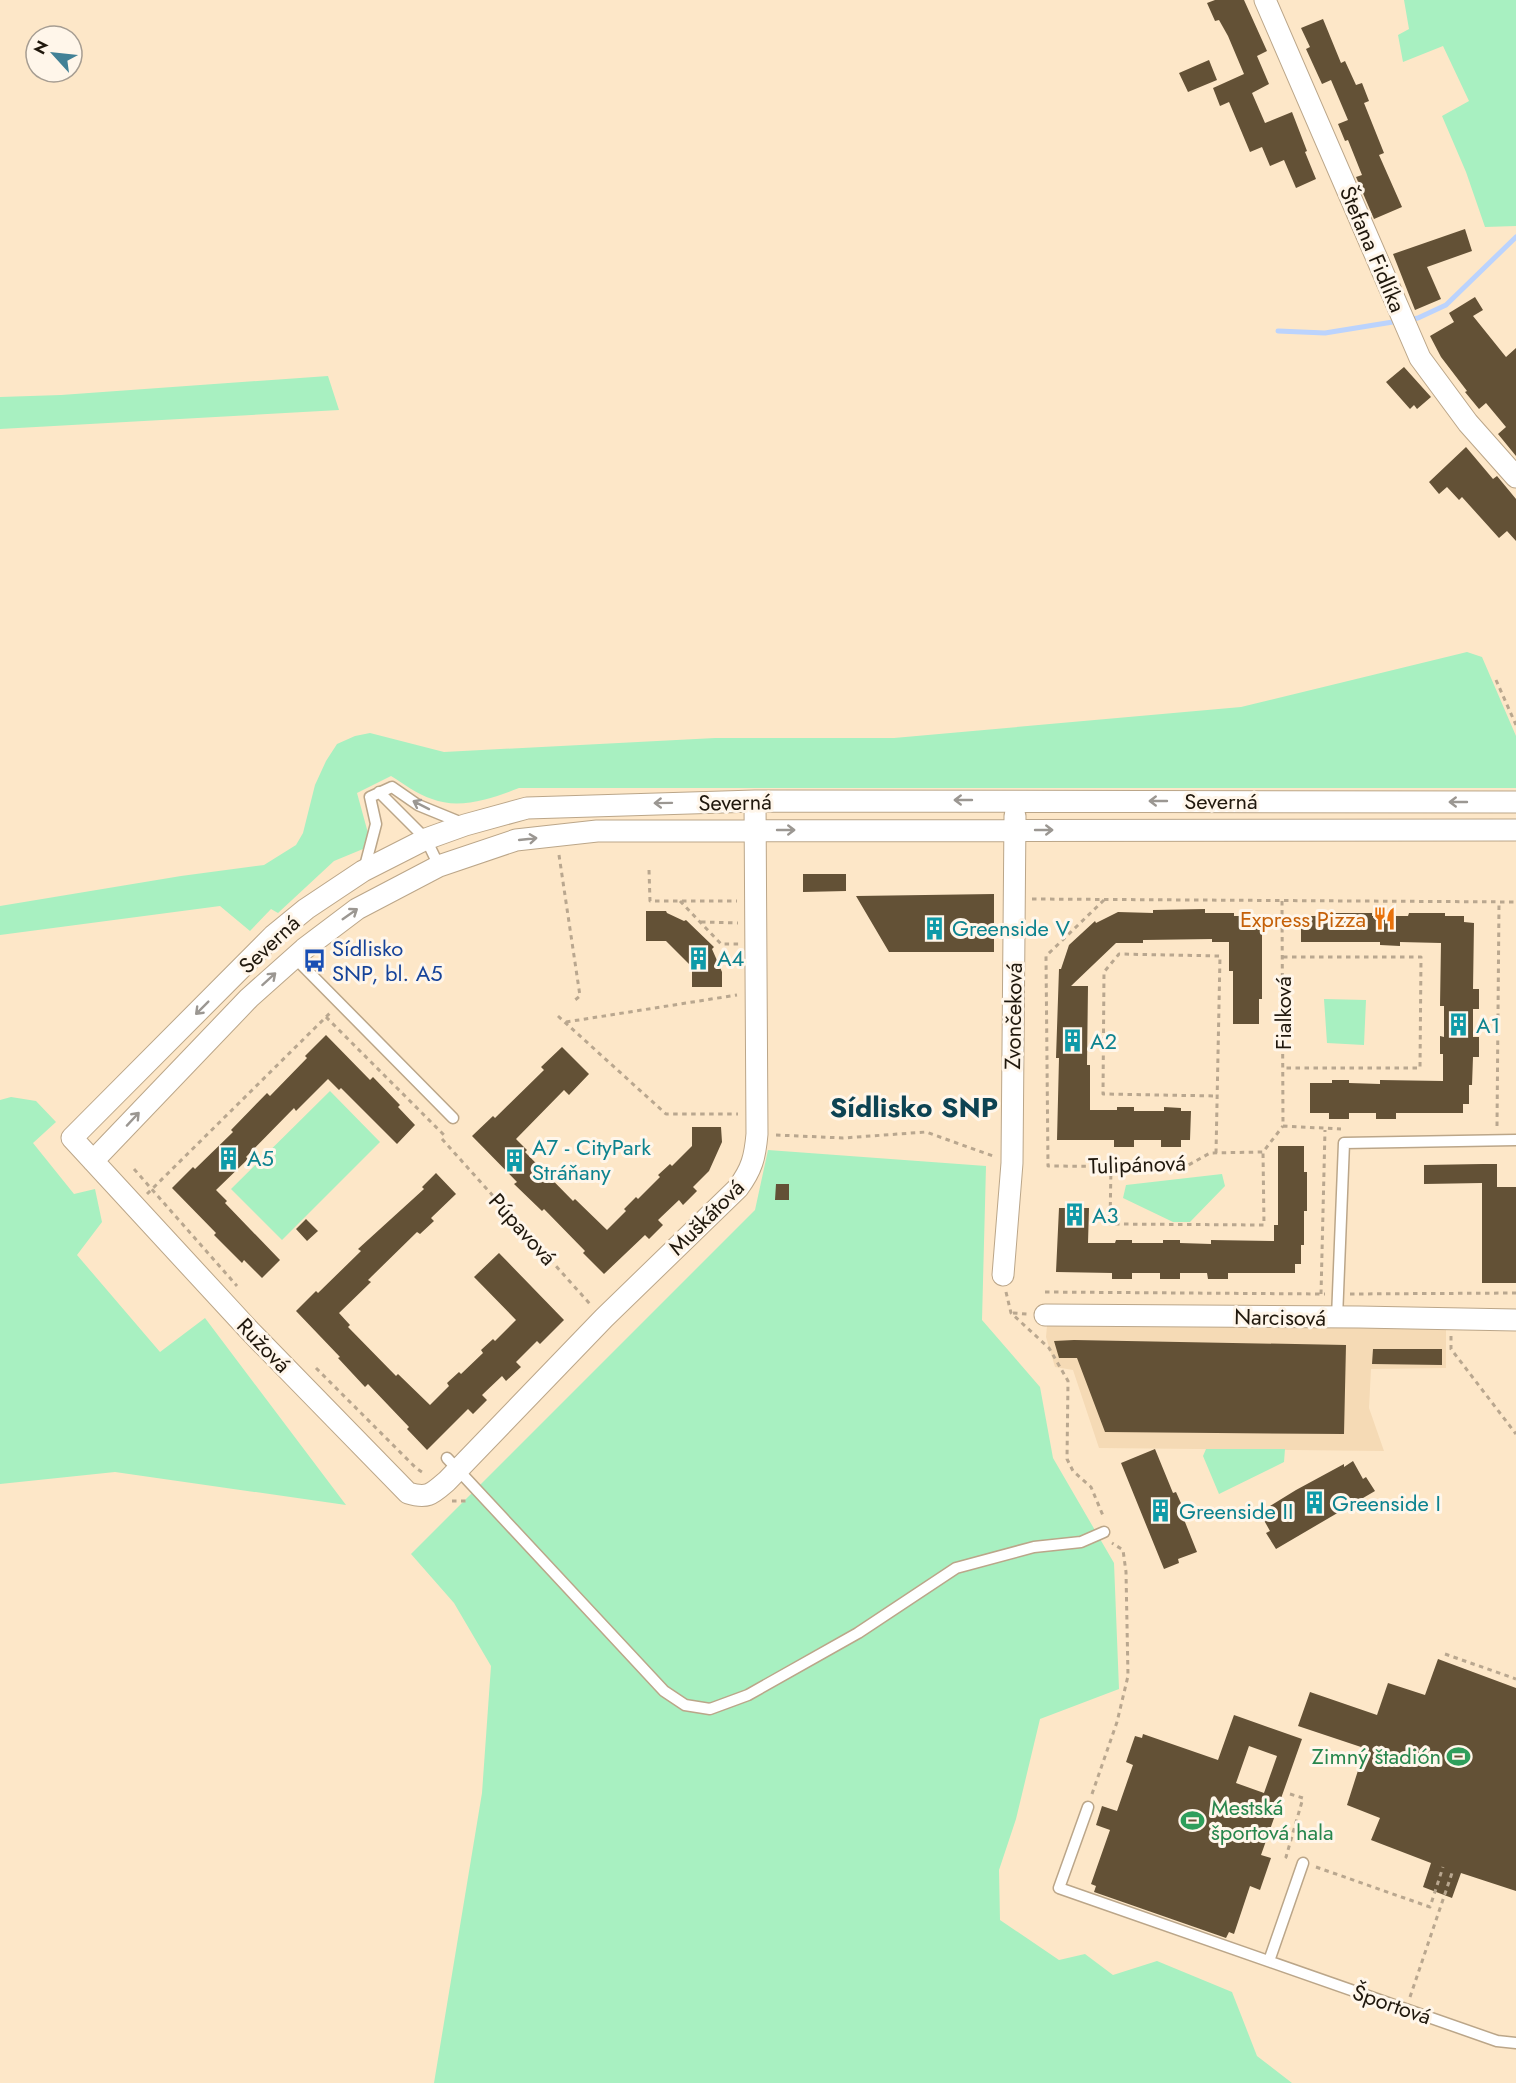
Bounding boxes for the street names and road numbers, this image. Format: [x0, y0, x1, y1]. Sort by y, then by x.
street label: Štefana Fidlíka [1332, 181, 1414, 317]
street label: Severná [698, 785, 772, 819]
street label: Severná [1184, 785, 1258, 817]
street label: Severná [231, 907, 307, 981]
street label: Zvončeková [996, 962, 1030, 1070]
street label: Fialková [1267, 976, 1299, 1050]
street label: Tulipánová [1088, 1146, 1186, 1182]
street label: Muškátová [661, 1172, 751, 1262]
street label: Púpavová [482, 1186, 564, 1272]
street label: Narcisová [1234, 1300, 1326, 1334]
street label: Ružová [230, 1310, 298, 1380]
street label: Športová [1348, 1976, 1436, 2032]

